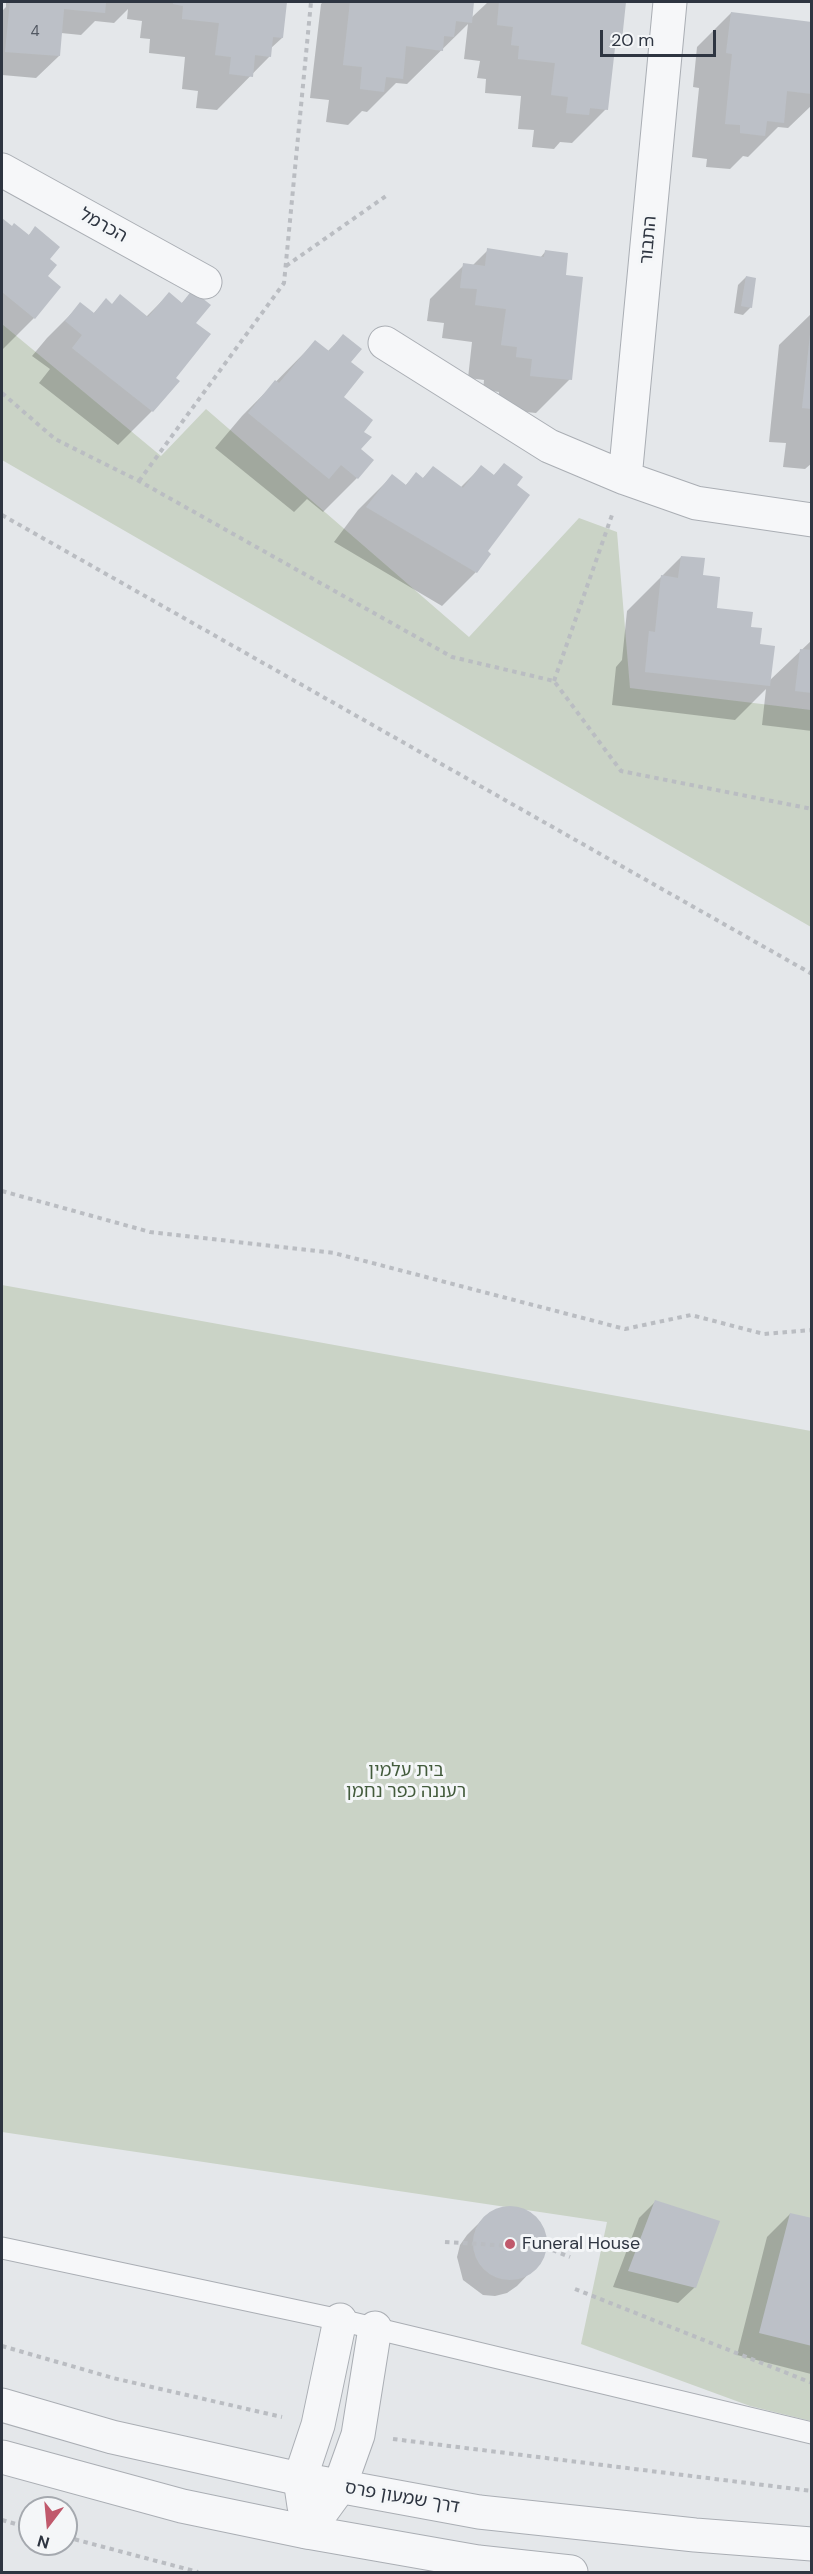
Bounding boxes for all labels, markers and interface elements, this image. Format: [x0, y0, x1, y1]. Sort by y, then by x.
scale bar [603, 18, 718, 56]
house number: 4 [30, 23, 40, 41]
text: 20 m [611, 28, 654, 52]
street label: הכרמל [75, 204, 131, 248]
street label: התבור [636, 215, 662, 265]
park label: בית עלמין רעננה כפר נחמן [346, 1760, 466, 1802]
place label: Funeral House [522, 2233, 640, 2255]
marker: Funeral House [503, 2237, 517, 2251]
street label: דרך שמעון פרס [343, 2477, 461, 2519]
north arrow [18, 2496, 78, 2556]
text: N [35, 2530, 52, 2554]

